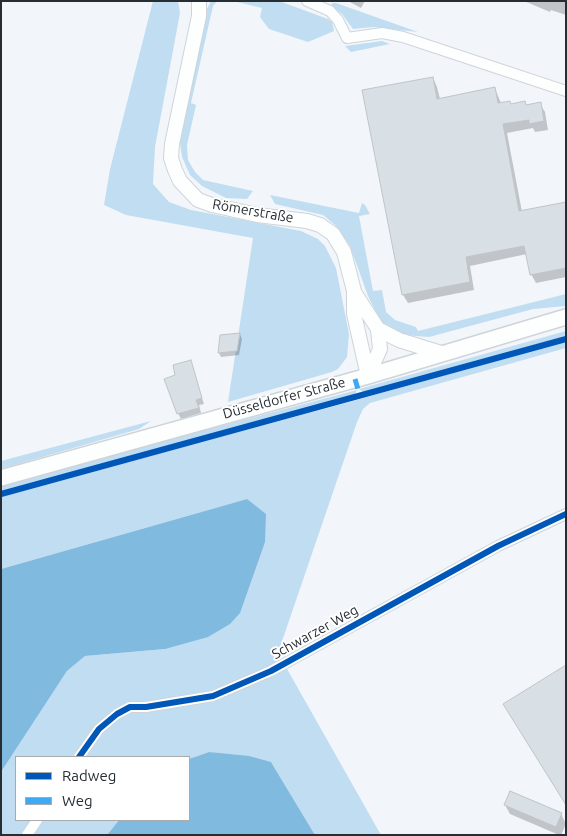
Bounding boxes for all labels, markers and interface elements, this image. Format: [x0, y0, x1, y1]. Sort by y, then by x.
street label: Römerstraße [211, 196, 295, 226]
street label: Düsseldorfer Straße [221, 374, 347, 422]
street label: Schwarzer Weg [269, 601, 361, 663]
legend [15, 756, 190, 821]
text: Radweg [62, 767, 116, 784]
text: Weg [62, 792, 93, 809]

